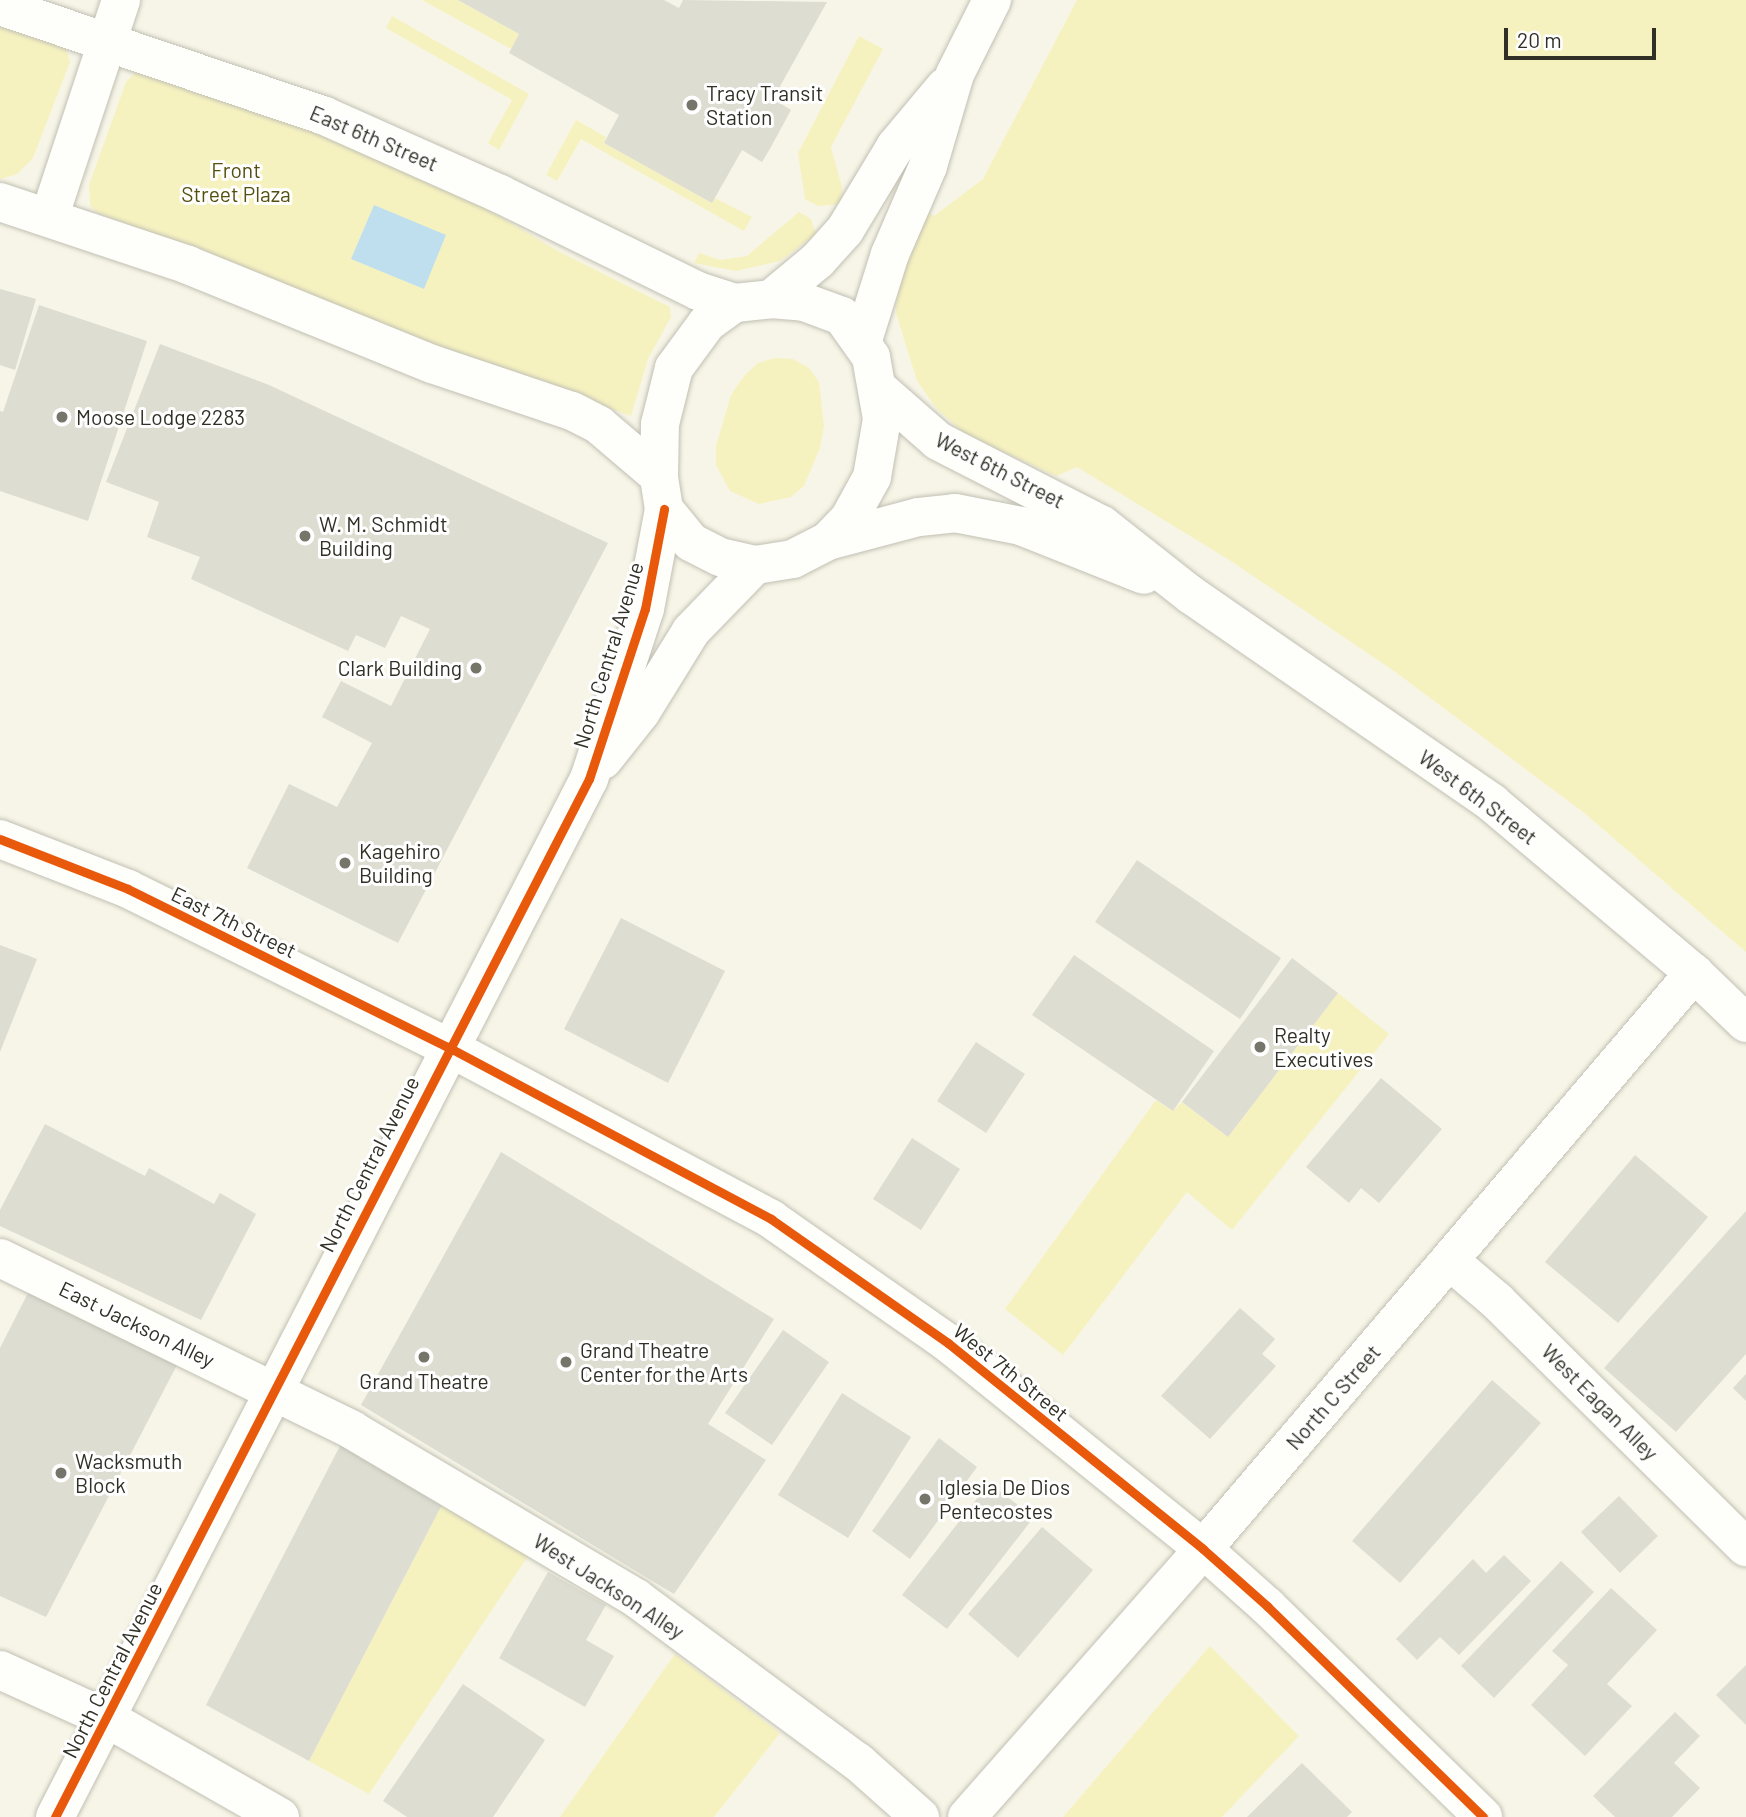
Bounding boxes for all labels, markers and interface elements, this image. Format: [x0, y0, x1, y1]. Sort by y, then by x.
scale bar [1508, 14, 1660, 58]
text: 20 m [1517, 27, 1562, 52]
place label: Tracy Transit Station [706, 80, 823, 130]
marker: Tracy Transit Station [684, 97, 700, 113]
street label: East 6th Street [306, 100, 442, 176]
park label: Front Street Plaza [181, 157, 291, 207]
place label: Moose Lodge 2283 [76, 404, 245, 430]
marker: Moose Lodge 2283 [54, 409, 70, 425]
street label: West 6th Street [931, 427, 1069, 513]
place label: W. M. Schmidt Building [319, 511, 448, 561]
marker: W. M. Schmidt Building [297, 528, 313, 544]
street label: North Central Avenue [568, 559, 648, 751]
place label: Clark Building [338, 655, 462, 681]
marker: Clark Building [468, 660, 484, 676]
street label: West 6th Street [1414, 744, 1542, 850]
place label: Kagehiro Building [359, 838, 441, 888]
marker: Kagehiro Building [337, 855, 353, 871]
street label: East 7th Street [167, 881, 301, 963]
place label: Realty Executives [1274, 1022, 1373, 1072]
marker: Realty Executives [1252, 1039, 1268, 1055]
street label: North Central Avenue [314, 1072, 424, 1256]
street label: East Jackson Alley [55, 1275, 219, 1373]
street label: West 7th Street [948, 1318, 1074, 1426]
place label: Grand Theatre Center for the Arts [580, 1337, 748, 1387]
street label: North C Street [1281, 1339, 1385, 1455]
street label: West Eagan Alley [1537, 1339, 1663, 1465]
marker: Grand Theatre [416, 1349, 432, 1365]
marker: Grand Theatre Center for the Arts [558, 1354, 574, 1370]
place label: Grand Theatre [359, 1368, 489, 1394]
place label: Wacksmuth Block [75, 1448, 182, 1498]
marker: Wacksmuth Block [53, 1465, 69, 1481]
place label: Iglesia De Dios Pentecostes [939, 1474, 1070, 1524]
marker: Iglesia De Dios Pentecostes [917, 1491, 933, 1507]
street label: West Jackson Alley [529, 1528, 689, 1644]
street label: North Central Avenue [57, 1578, 167, 1762]

